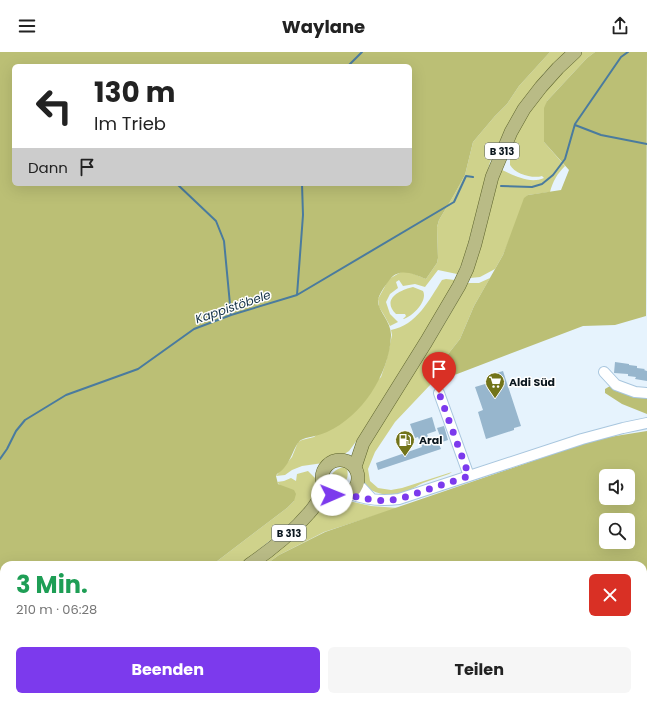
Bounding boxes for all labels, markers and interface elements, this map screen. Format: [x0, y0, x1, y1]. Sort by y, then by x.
text: Waylane [282, 14, 365, 39]
icon: menu [16, 15, 38, 37]
icon: share [609, 15, 631, 37]
text: 130 m [94, 73, 175, 112]
icon: left [28, 80, 80, 132]
text: Im Trieb [94, 111, 166, 136]
road number: B 313 [485, 143, 519, 159]
icon: arrive [76, 156, 98, 178]
text: Dann [28, 157, 68, 178]
water label: Kappistöbele [193, 285, 273, 327]
pin [422, 352, 456, 393]
icon: arrive [428, 358, 450, 380]
supermarket icon: Aldi Süd [484, 371, 506, 399]
place label: Aldi Süd [509, 374, 555, 390]
fuel station icon: Aral [394, 429, 416, 457]
place label: Aral [419, 432, 443, 448]
map controls [599, 469, 635, 549]
button: sound [599, 469, 635, 505]
position arrow [311, 474, 353, 516]
button: search [599, 513, 635, 549]
road number: B 313 [272, 525, 306, 541]
text: 3 Min. [16, 568, 88, 601]
button: close [589, 574, 631, 616]
text: 210 m · 06:28 [16, 600, 97, 619]
button: Beenden [16, 647, 320, 693]
button: Teilen [328, 647, 631, 693]

